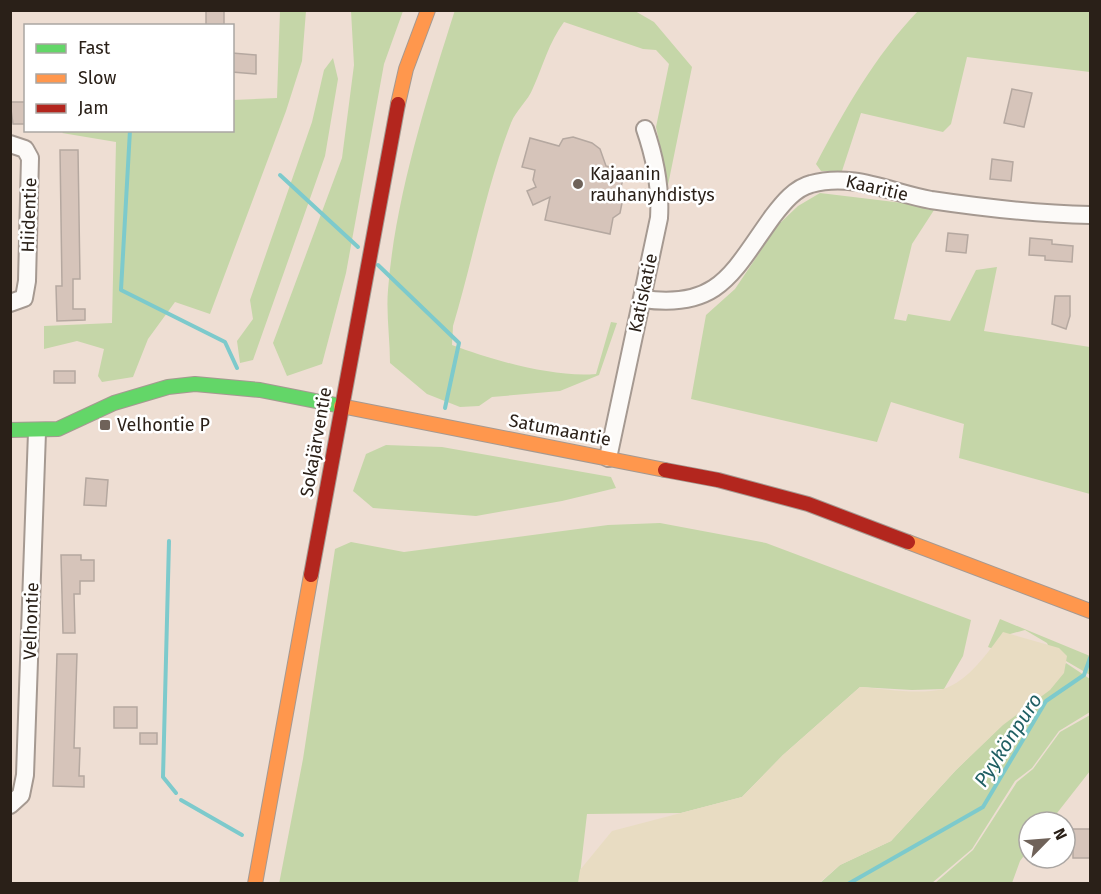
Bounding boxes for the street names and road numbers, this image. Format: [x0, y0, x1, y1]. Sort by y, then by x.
street label: Kaaritie [844, 170, 910, 206]
street label: Hiidentie [17, 177, 41, 253]
street label: Katiskatie [624, 251, 662, 335]
street label: Sokajärventie [296, 385, 336, 499]
street label: Satumaantie [507, 409, 613, 451]
street label: Velhontie [19, 582, 43, 660]

